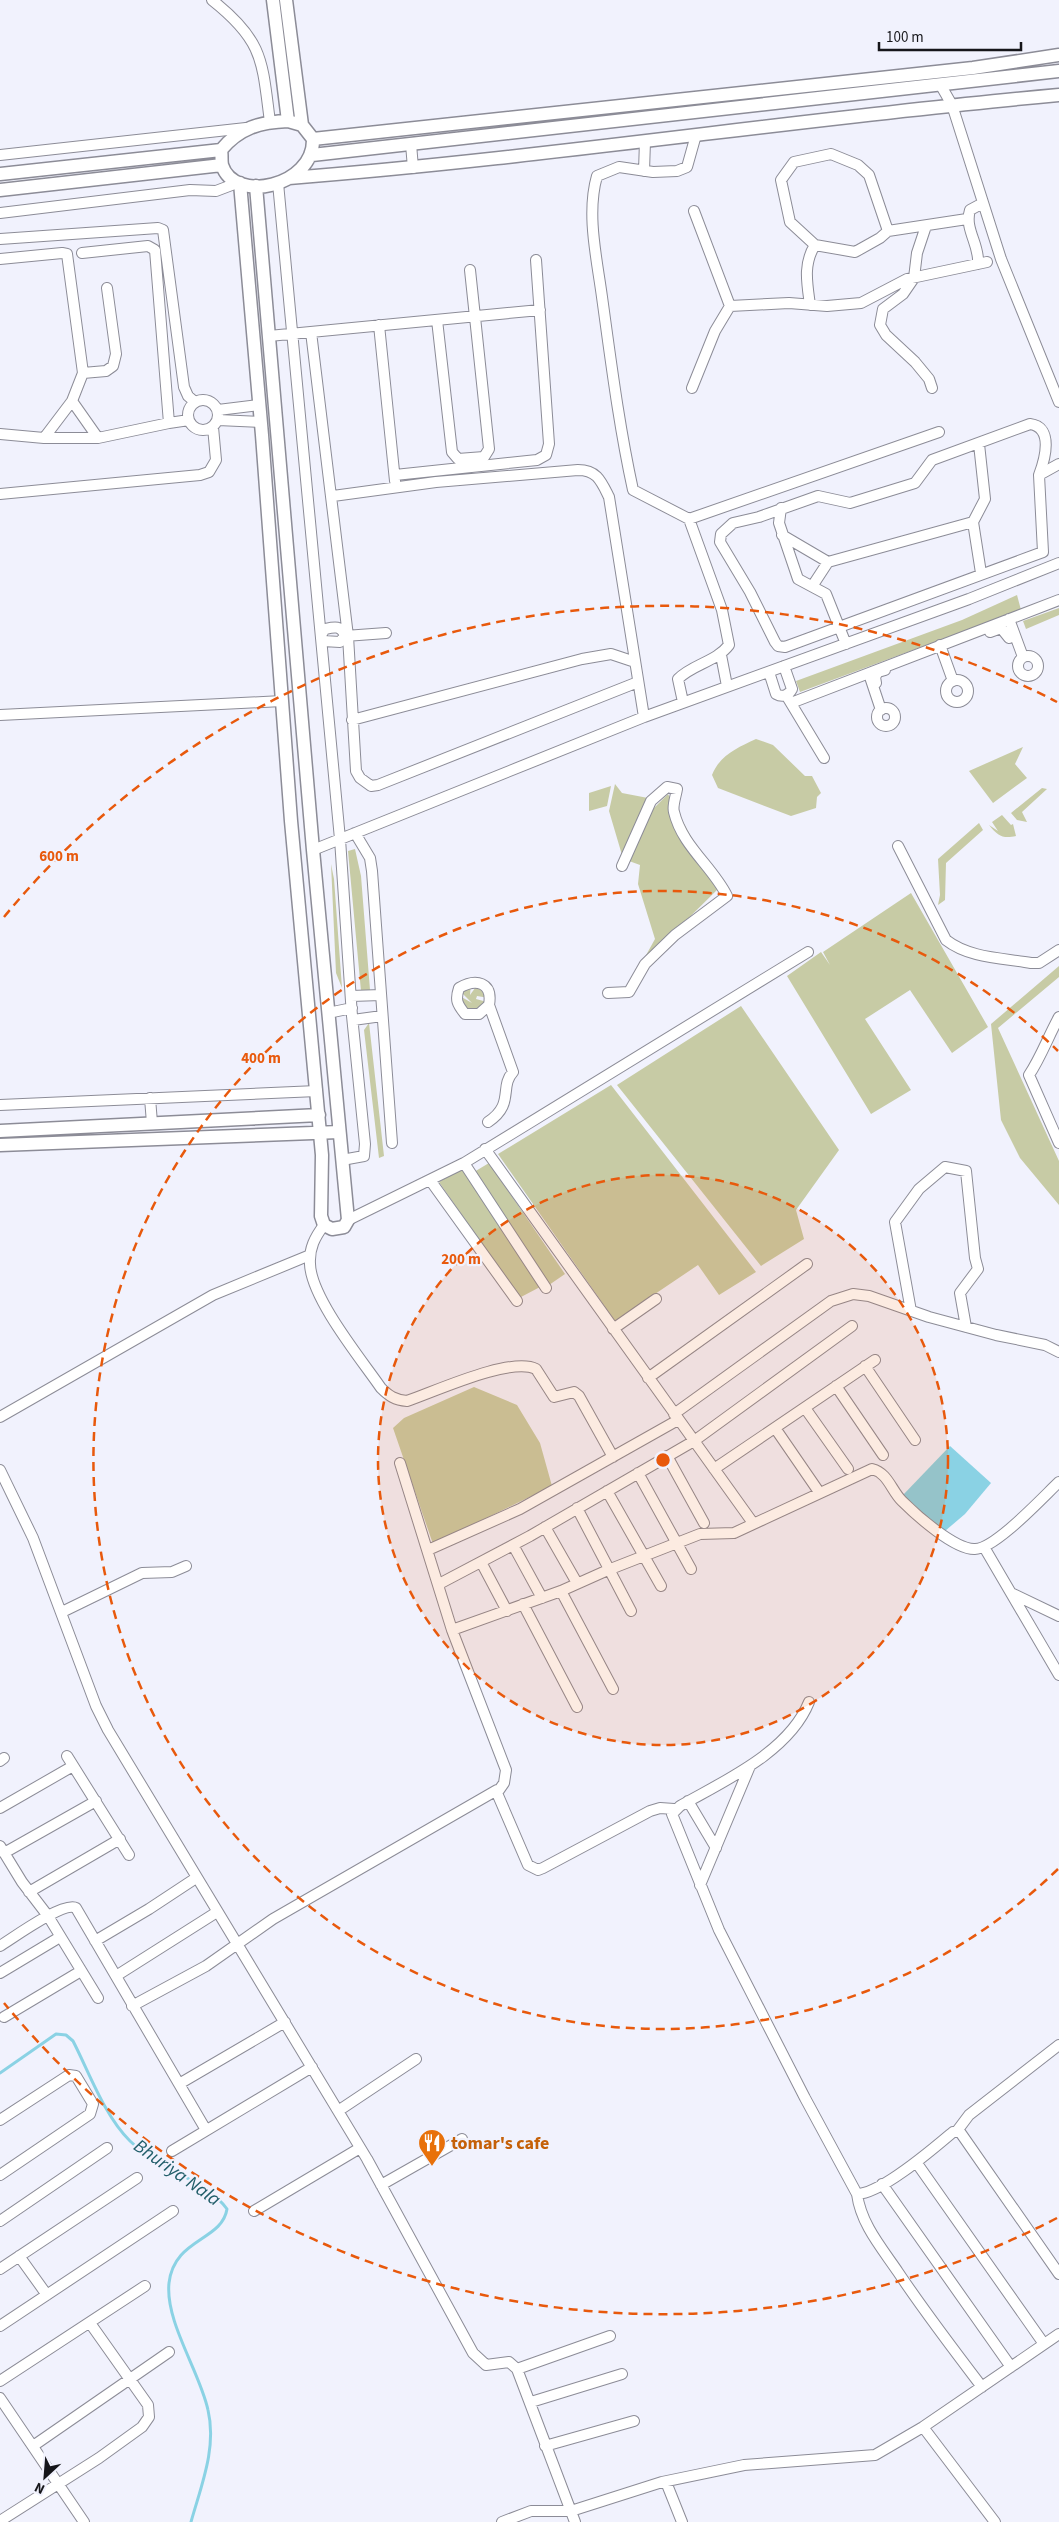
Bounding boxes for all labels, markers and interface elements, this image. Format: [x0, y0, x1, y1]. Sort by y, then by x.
scale bar [879, 20, 1022, 52]
text: 100 m [886, 27, 924, 48]
text: 600 m [39, 846, 79, 867]
text: 400 m [241, 1048, 281, 1069]
text: 200 m [441, 1249, 481, 1270]
centre of rings [654, 1451, 672, 1469]
restaurant icon: tomar's cafe [417, 2128, 447, 2167]
place label: tomar's cafe [451, 2131, 549, 2156]
water label: Bhuriya Nala [128, 2133, 226, 2213]
north arrow [20, 2452, 70, 2502]
text: N [31, 2477, 48, 2499]

